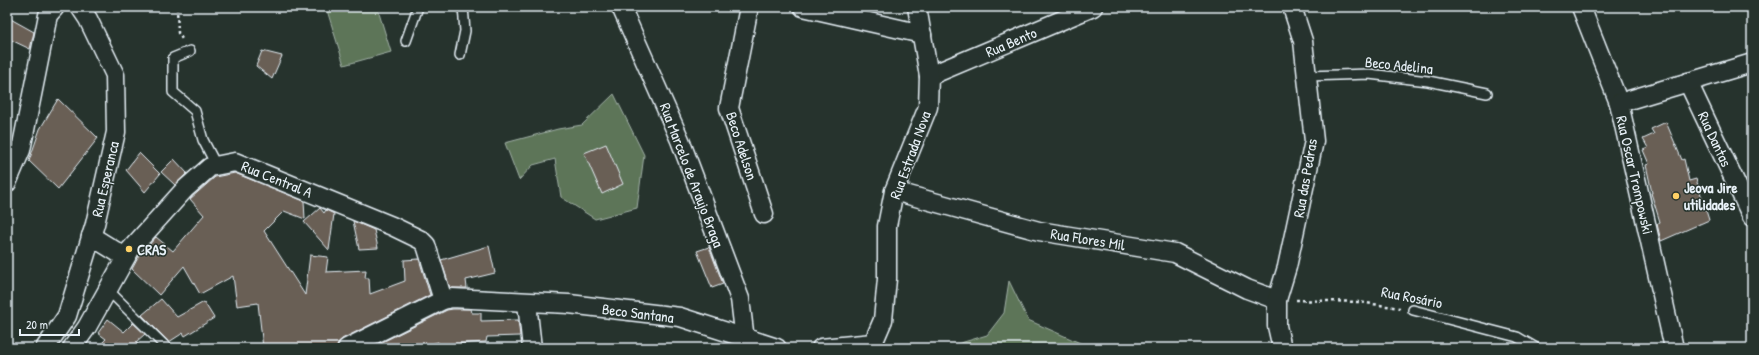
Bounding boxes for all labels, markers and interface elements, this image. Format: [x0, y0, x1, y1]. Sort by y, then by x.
street label: Rua Bento [982, 22, 1040, 62]
street label: Beco Adelina [1364, 51, 1434, 79]
street label: Rua Marcelo de Araujo Braga [655, 100, 729, 250]
street label: Rua Estrada Nova [884, 108, 936, 202]
street label: Rua Dantas [1693, 108, 1737, 170]
street label: Beco Adelson [721, 109, 763, 183]
street label: Rua Oscar Trompowski [1611, 114, 1659, 236]
street label: Rua das Pedras [1288, 137, 1322, 219]
street label: Rua Esperanca [86, 139, 124, 219]
street label: Rua Central A [238, 155, 316, 203]
place label: Jeova Jire utilidades [1684, 177, 1738, 215]
marker: Jeova Jire utilidades [1671, 191, 1681, 201]
street label: Rua Flores Mil [1049, 223, 1127, 255]
place label: CRAS [137, 239, 166, 260]
marker: CRAS [124, 244, 134, 254]
street label: Rua Rosário [1380, 281, 1444, 313]
street label: Beco Santana [601, 298, 675, 328]
scale bar [20, 311, 79, 337]
text: 20 m [26, 316, 48, 333]

